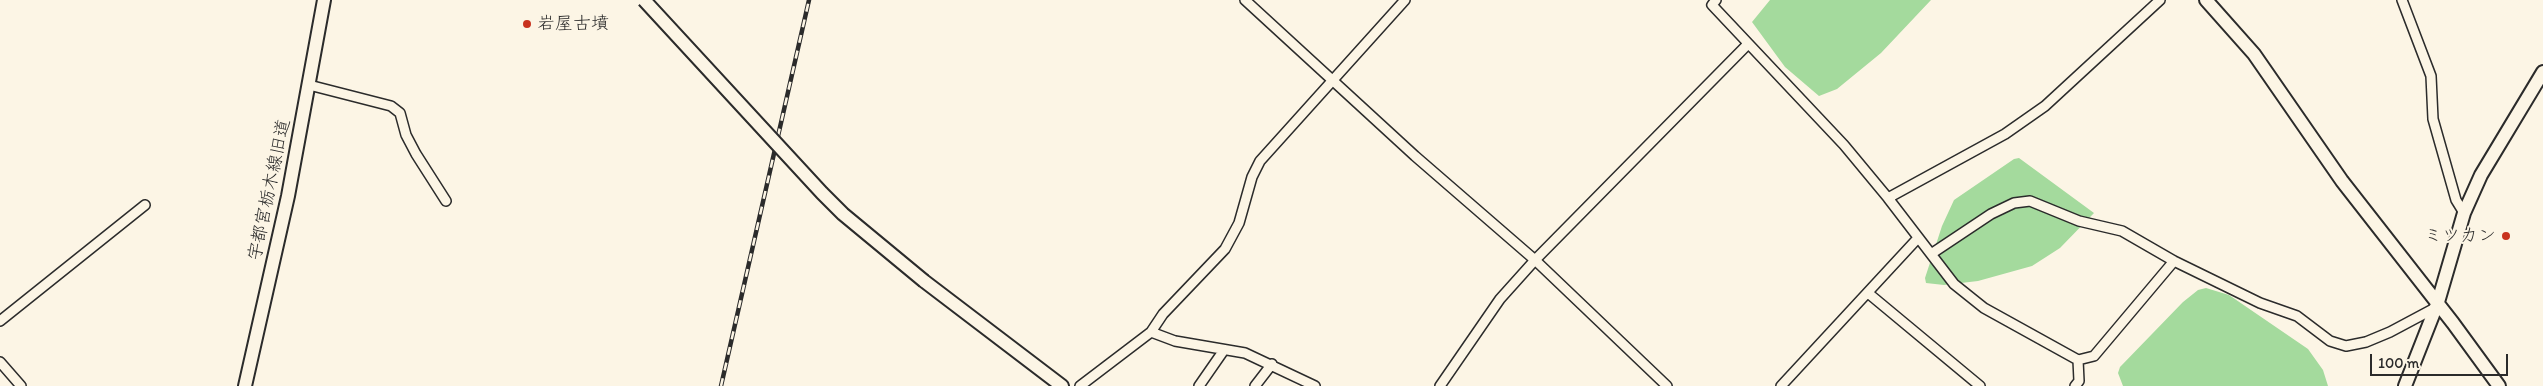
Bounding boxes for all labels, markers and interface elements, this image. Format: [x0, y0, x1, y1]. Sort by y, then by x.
place label: 岩屋古墳 [537, 13, 609, 35]
marker: 岩屋古墳 [521, 18, 533, 30]
street label: 宇都宮栃木線旧道 [244, 117, 296, 263]
place label: ミツカン [2424, 225, 2496, 247]
marker: ミツカン [2500, 230, 2512, 242]
scale bar [2373, 344, 2510, 376]
text: 100 m [2378, 354, 2419, 372]

